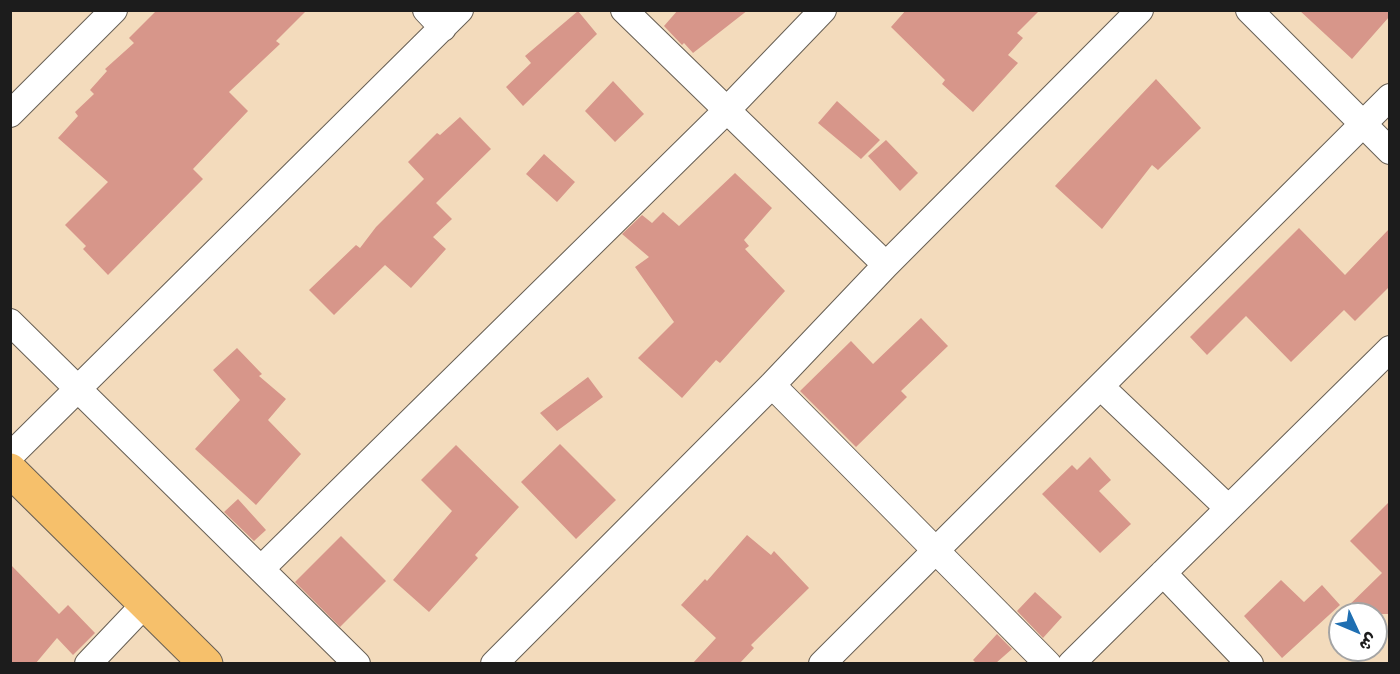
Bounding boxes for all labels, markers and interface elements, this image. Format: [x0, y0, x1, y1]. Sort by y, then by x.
north arrow [1328, 602, 1388, 662]
text: ش [1355, 628, 1384, 658]

